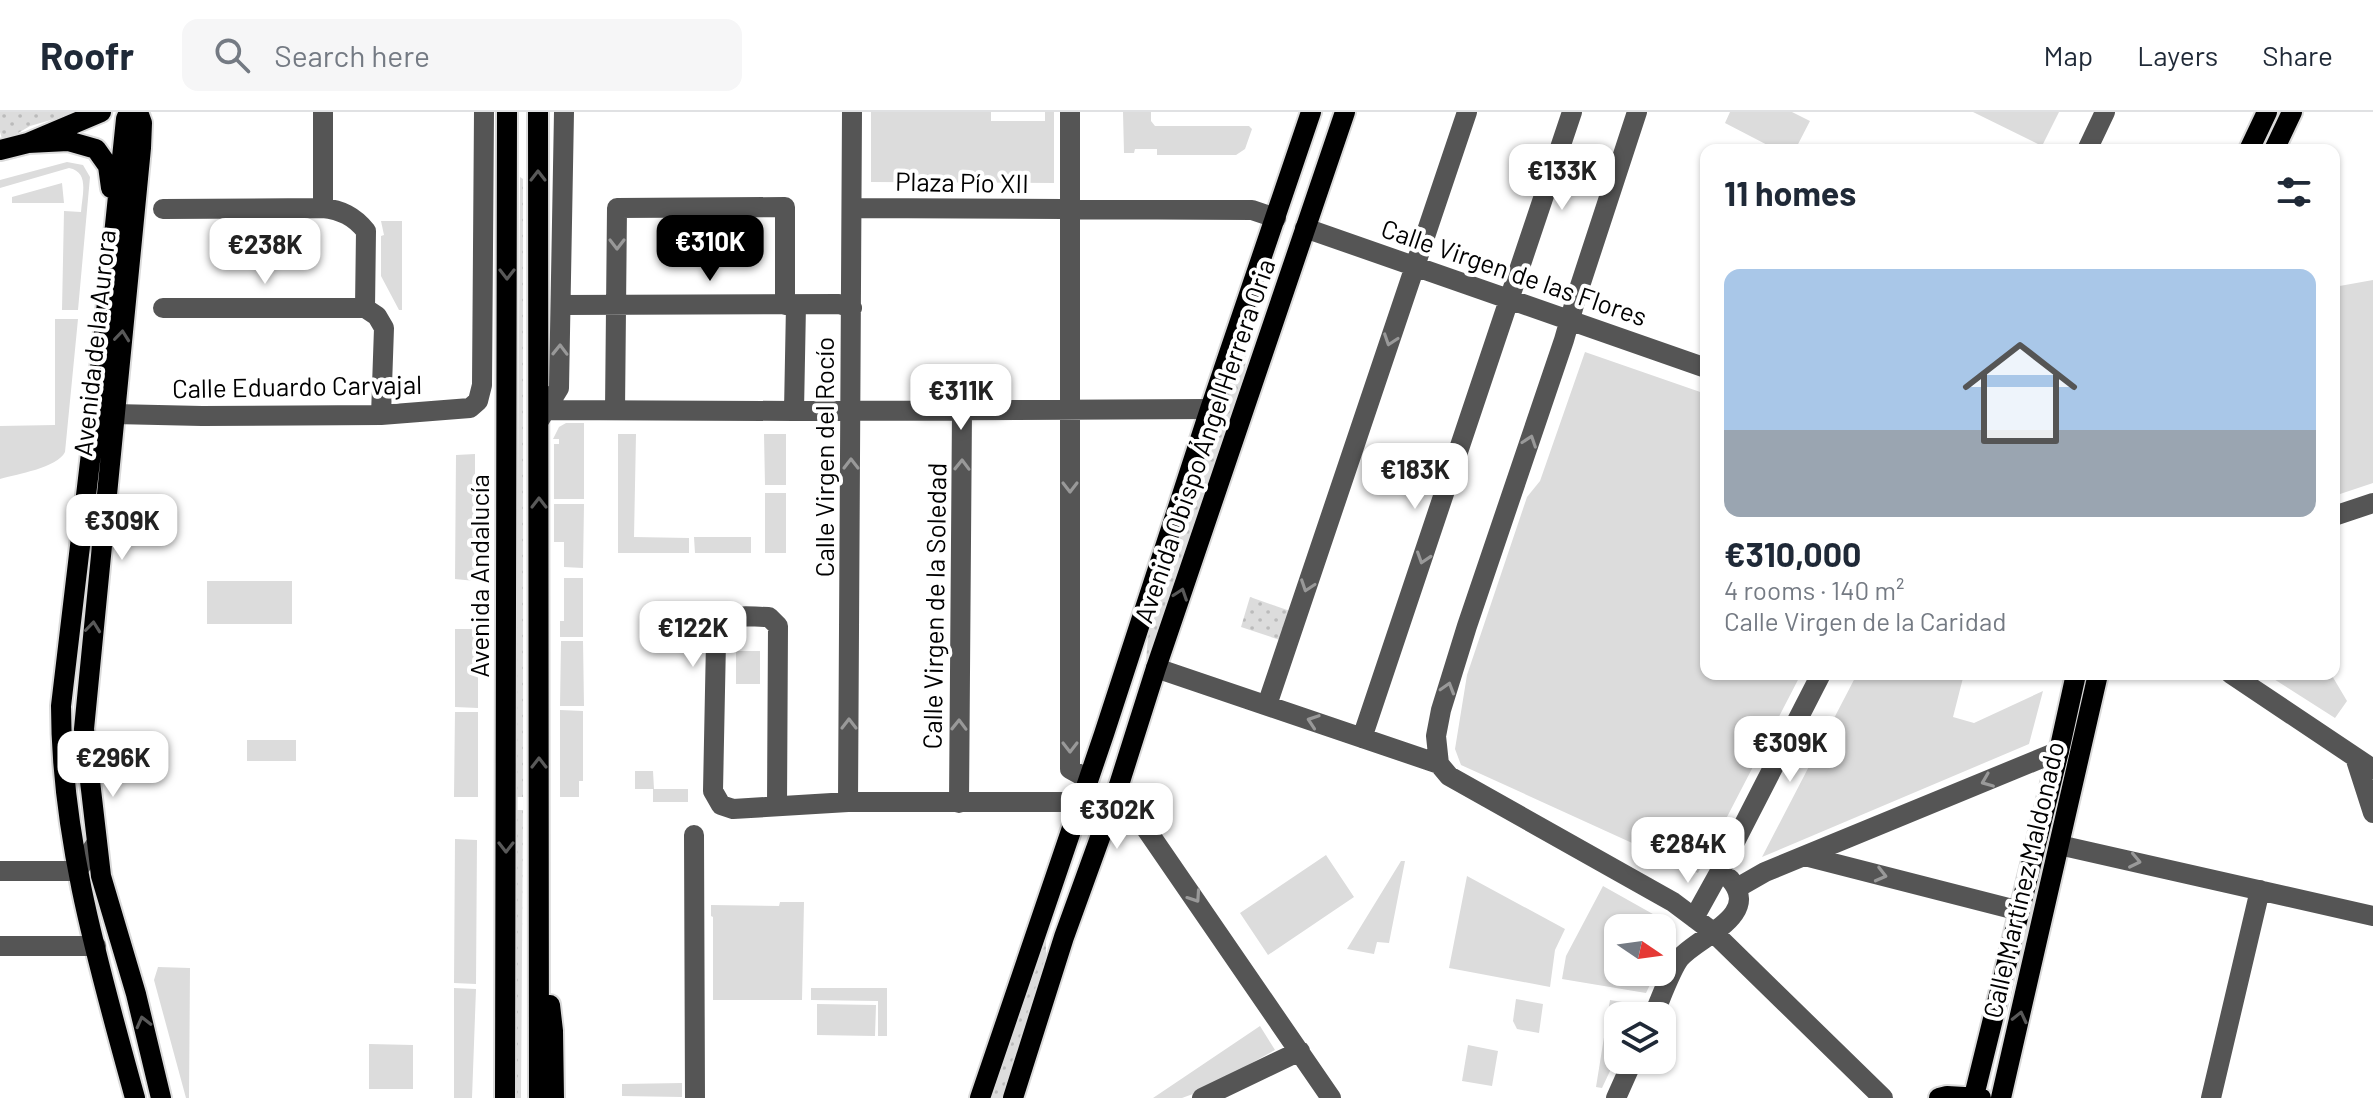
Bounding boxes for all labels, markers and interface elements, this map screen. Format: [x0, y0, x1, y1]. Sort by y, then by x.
search box [182, 19, 742, 91]
text: Roofr [40, 32, 134, 78]
icon: search [210, 33, 254, 77]
text: Search here [274, 37, 430, 73]
text: Map [2043, 38, 2093, 72]
text: Layers [2137, 38, 2218, 72]
text: Share [2262, 38, 2333, 72]
pin: €133K [1506, 144, 1618, 212]
text: €133K [1527, 154, 1597, 185]
street label: Plaza Pío XII [895, 165, 1029, 198]
one-way arrow [529, 169, 547, 182]
icon: filters [2272, 170, 2316, 214]
text: 11 homes [1724, 172, 1856, 213]
street label: Calle Virgen de las Flores [1378, 212, 1651, 332]
pin: €310K [654, 215, 766, 283]
pin: €238K [209, 218, 321, 286]
text: €310K [675, 225, 745, 256]
street label: Avenida de la Aurora [66, 228, 121, 458]
text: €238K [227, 228, 303, 259]
one-way arrow [608, 238, 626, 251]
street label: Avenida Obispo Ángel Herrera Oria [1127, 254, 1281, 627]
one-way arrow [498, 268, 515, 281]
icon: home [1948, 321, 2092, 465]
one-way arrow [114, 329, 131, 342]
one-way arrow [1384, 332, 1400, 346]
street label: Calle Virgen del Rocío [808, 337, 839, 577]
one-way arrow [551, 343, 568, 356]
pin: €311K [905, 364, 1017, 432]
street label: Calle Eduardo Carvajal [172, 368, 422, 403]
text: €311K [928, 374, 994, 405]
one-way arrow [1520, 435, 1536, 449]
pin: €183K [1359, 443, 1471, 511]
text: €183K [1380, 453, 1450, 484]
one-way arrow [843, 457, 860, 470]
one-way arrow [953, 458, 971, 471]
street label: Calle Virgen de la Soledad [916, 462, 951, 750]
street label: Avenida Andalucía [463, 474, 494, 678]
one-way arrow [1061, 481, 1079, 494]
pin: €309K [66, 494, 178, 562]
one-way arrow [530, 496, 548, 509]
text: €309K [84, 504, 160, 535]
text: €310,000 [1724, 533, 1862, 574]
one-way arrow [1416, 550, 1432, 564]
text: 4 rooms · 140 m² [1724, 574, 1904, 605]
one-way arrow [1301, 578, 1317, 592]
one-way arrow [1171, 588, 1187, 602]
pin: €122K [637, 601, 749, 669]
text: Calle Virgen de la Caridad [1724, 605, 2006, 636]
text: €122K [657, 611, 729, 642]
one-way arrow [84, 621, 101, 634]
one-way arrow [1439, 681, 1455, 695]
one-way arrow [1306, 714, 1320, 730]
pin: €309K [1734, 716, 1846, 784]
one-way arrow [841, 717, 858, 730]
one-way arrow [951, 718, 968, 731]
text: €309K [1752, 726, 1828, 757]
pin: €296K [57, 731, 169, 799]
street label: Calle Martínez Maldonado [1976, 738, 2069, 1021]
text: €296K [75, 741, 151, 772]
one-way arrow [1061, 741, 1079, 754]
one-way arrow [531, 756, 548, 769]
one-way arrow [1981, 771, 1995, 788]
pin: €302K [1061, 783, 1173, 851]
text: €302K [1079, 793, 1155, 824]
pin: €284K [1632, 817, 1744, 885]
text: €284K [1649, 827, 1727, 858]
one-way arrow [497, 841, 515, 854]
one-way arrow [2128, 852, 2141, 869]
one-way arrow [1874, 866, 1888, 883]
one-way arrow [1185, 889, 1200, 903]
north arrow [1604, 914, 1676, 986]
map controls [1604, 914, 1676, 1074]
button: layers [1604, 1002, 1676, 1074]
one-way arrow [2010, 1011, 2027, 1025]
one-way arrow [135, 1016, 152, 1030]

